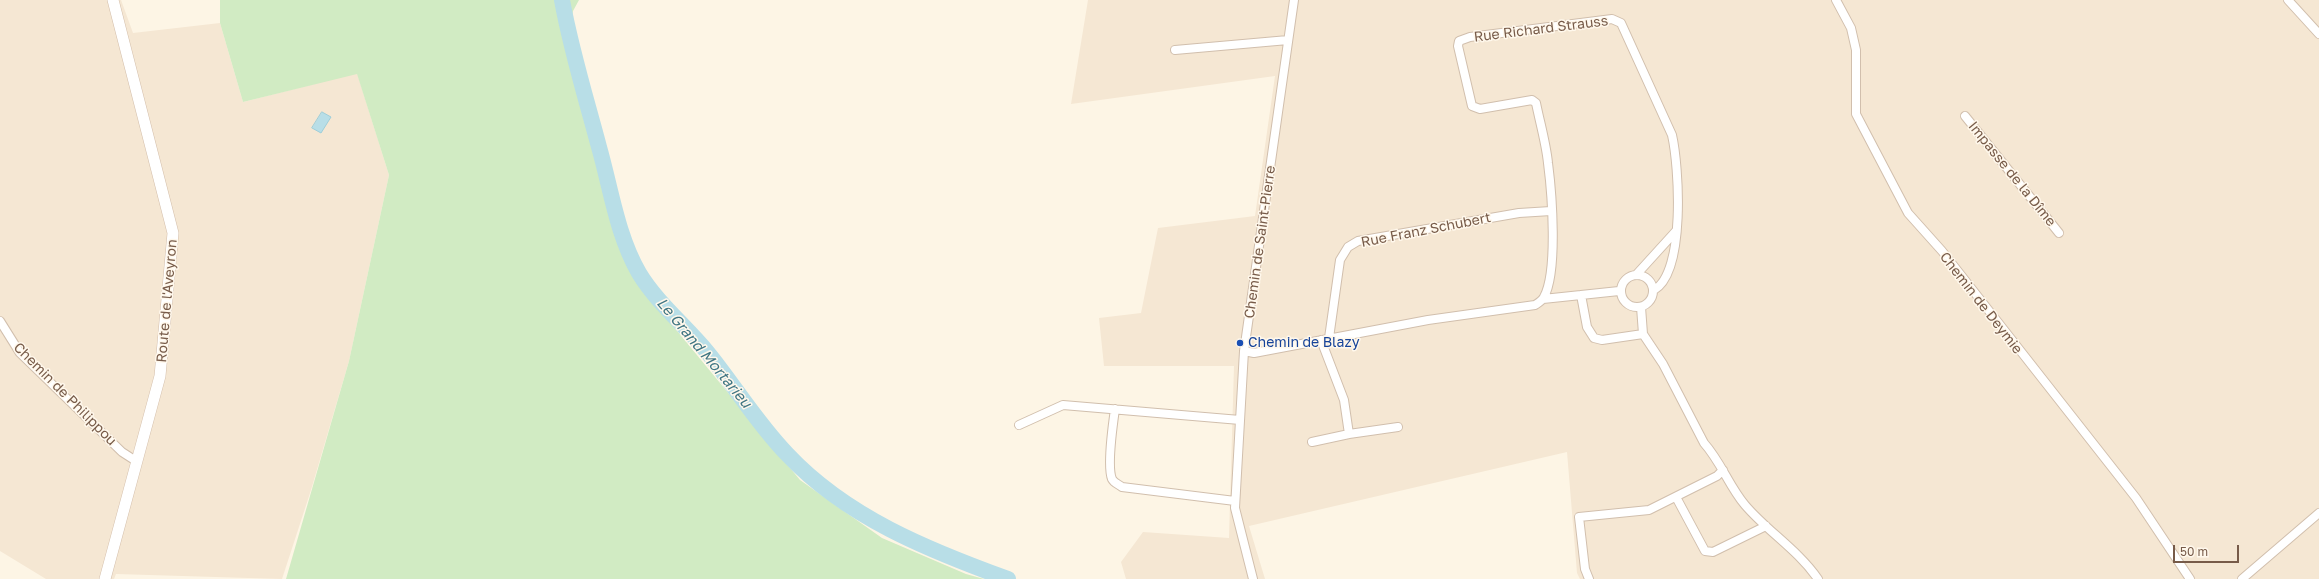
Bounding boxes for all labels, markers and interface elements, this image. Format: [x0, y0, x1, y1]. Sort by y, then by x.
street label: Rue Richard Strauss [1473, 12, 1609, 46]
street label: Impasse de la Dîme [1965, 118, 2059, 230]
street label: Chemin de Saint-Pierre [1241, 164, 1279, 320]
street label: Rue Franz Schubert [1360, 209, 1492, 251]
street label: Route de l'Aveyron [153, 239, 181, 363]
street label: Chemin de Deymie [1936, 249, 2026, 357]
water label: Le Grand Mortarieu [653, 294, 755, 412]
place label: Chemin de Blazy [1248, 335, 1360, 351]
marker: Chemin de Blazy [1235, 338, 1245, 348]
street label: Chemin de Philippou [10, 339, 120, 449]
scale bar [2175, 537, 2241, 563]
text: 50 m [2180, 544, 2208, 559]

